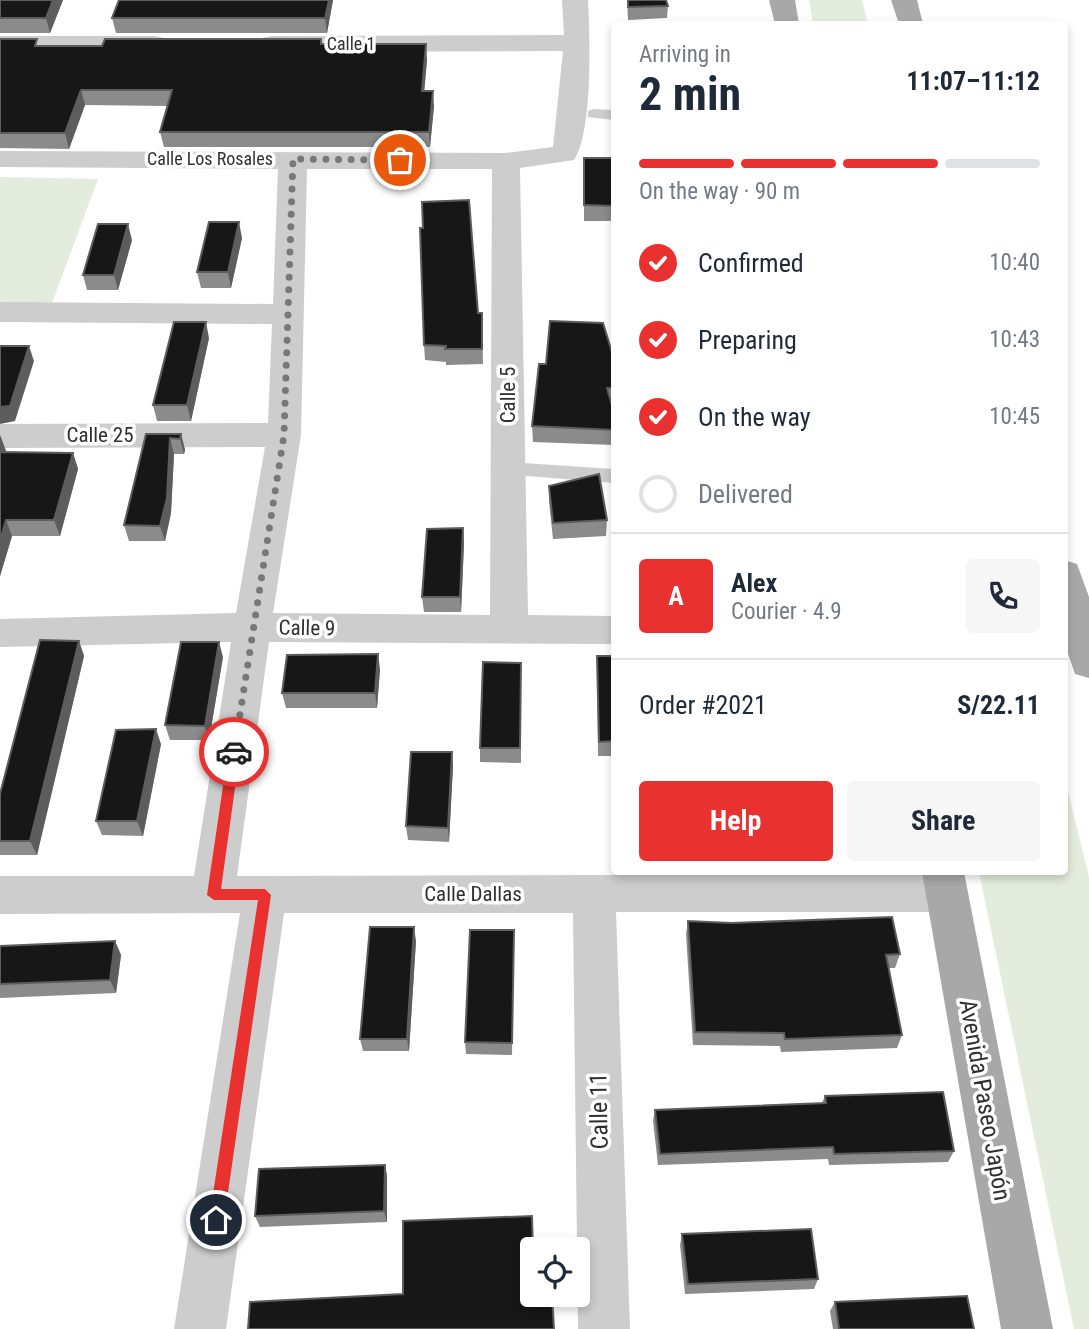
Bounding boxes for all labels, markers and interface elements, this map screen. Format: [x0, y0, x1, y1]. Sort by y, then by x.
street label: Calle 1 [327, 33, 375, 54]
text: Arriving in [639, 41, 731, 68]
text: 11:07–11:12 [906, 66, 1040, 96]
text: 2 min [639, 67, 741, 121]
pin [370, 130, 430, 190]
icon: bag [381, 141, 419, 179]
street label: Calle Los Rosales [147, 148, 273, 169]
text: On the way · 90 m [639, 178, 800, 205]
icon: check [639, 244, 677, 282]
text: Confirmed [698, 248, 804, 278]
text: 10:40 [989, 249, 1040, 276]
icon: check [639, 321, 677, 359]
text: Preparing [698, 325, 797, 355]
text: 10:43 [989, 326, 1040, 353]
street label: Calle 5 [496, 367, 520, 423]
icon: check [639, 398, 677, 436]
text: On the way [698, 402, 811, 432]
text: 10:45 [989, 403, 1040, 430]
street label: Calle 25 [67, 423, 134, 447]
text: Delivered [698, 479, 793, 509]
button: phone [966, 559, 1040, 633]
text: Alex [731, 568, 777, 598]
text: A [668, 581, 684, 611]
text: Courier · 4.9 [731, 598, 842, 625]
street label: Calle 9 [278, 616, 336, 640]
text: Order #2021 [639, 690, 767, 720]
text: S/22.11 [957, 690, 1040, 720]
courier [199, 717, 269, 787]
icon: car [215, 733, 253, 771]
button: Help [639, 781, 833, 861]
button: Share [847, 781, 1040, 861]
street label: Calle Dallas [424, 882, 522, 906]
street label: Avenida Paseo Japón [954, 997, 1016, 1203]
street label: Calle 11 [584, 1072, 614, 1150]
pin [186, 1190, 246, 1250]
icon: home [197, 1201, 235, 1239]
map controls [520, 1237, 590, 1307]
button: locate [520, 1237, 590, 1307]

